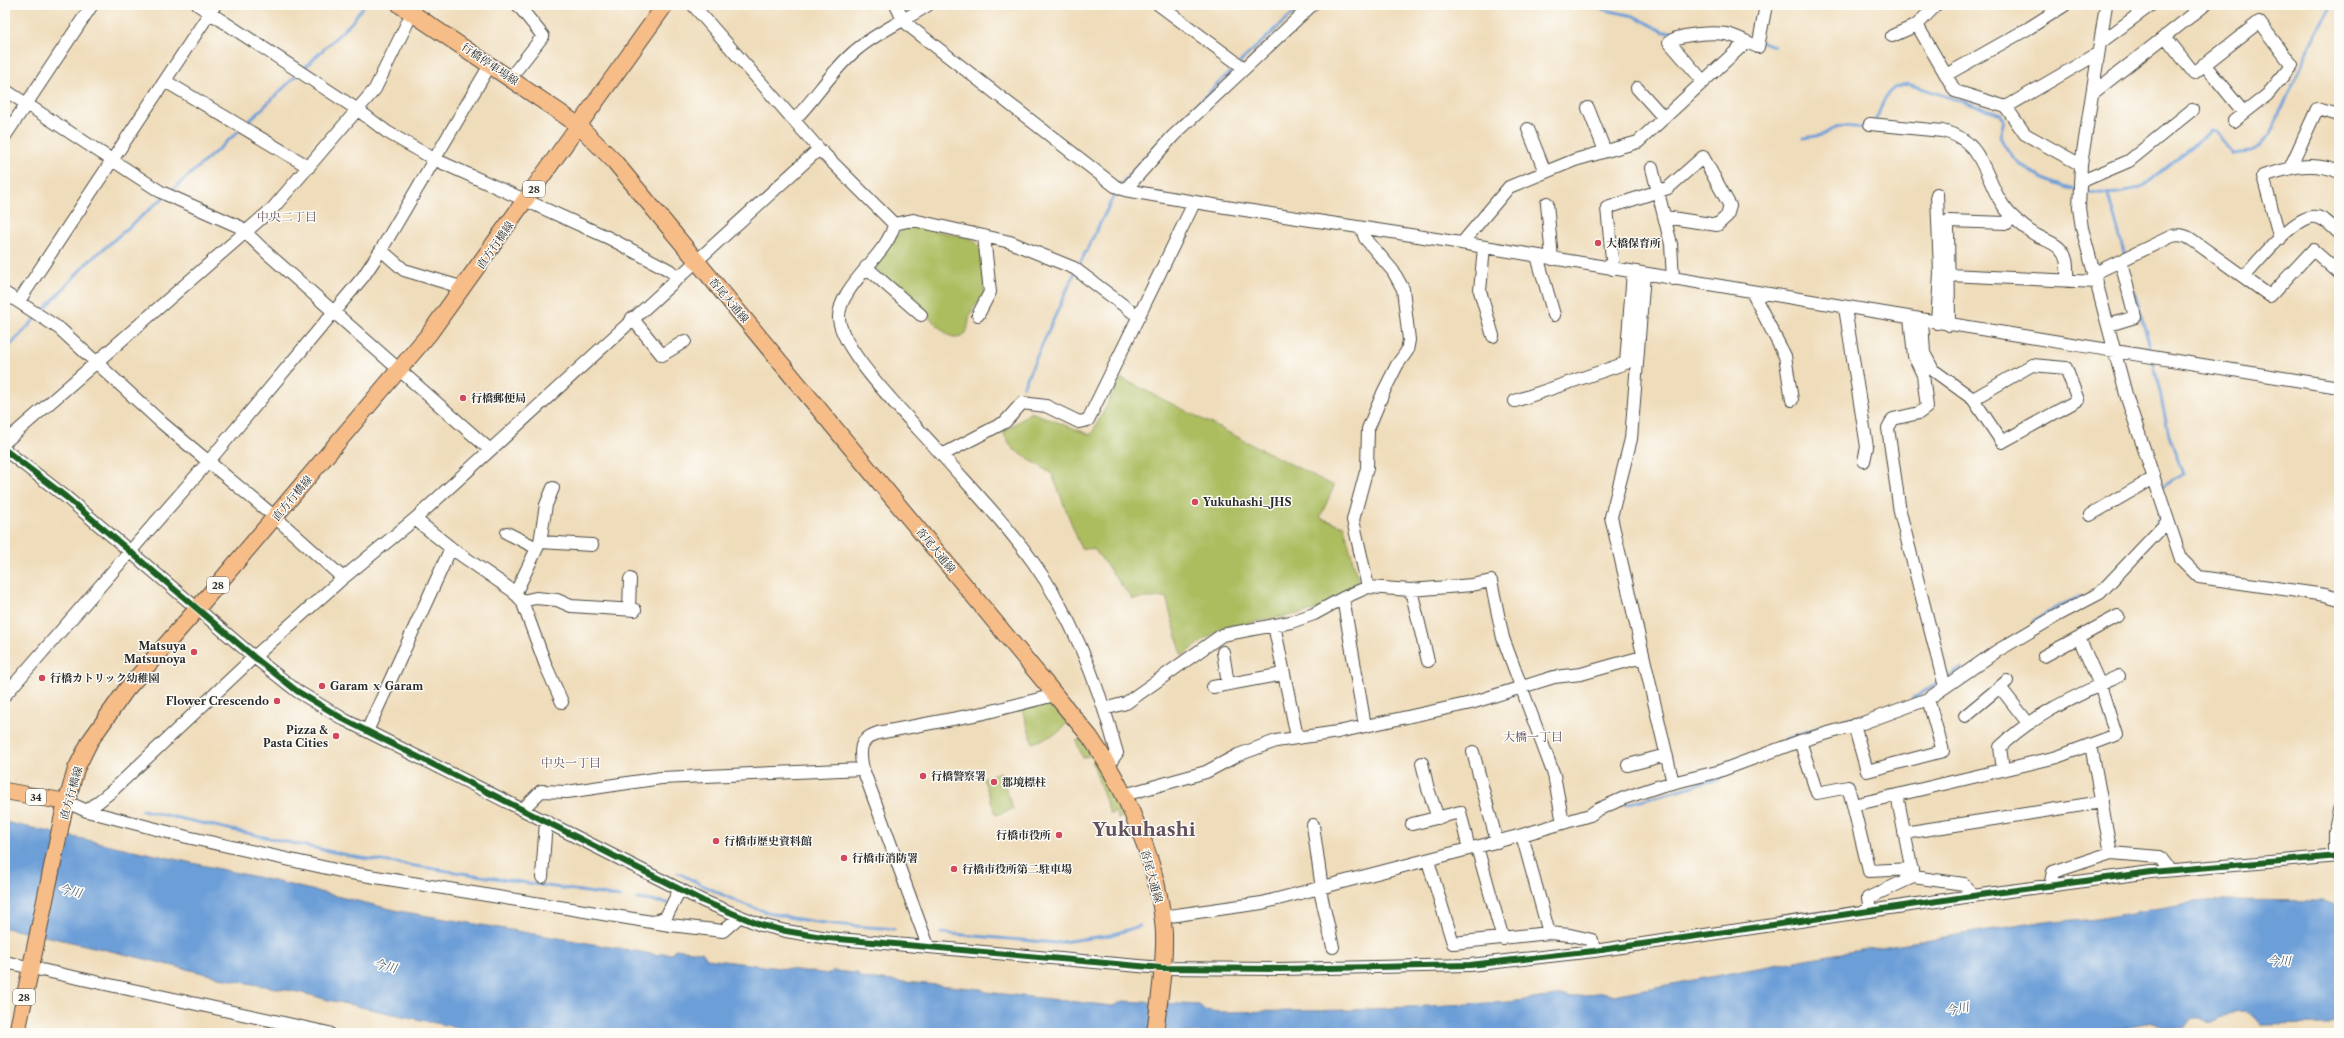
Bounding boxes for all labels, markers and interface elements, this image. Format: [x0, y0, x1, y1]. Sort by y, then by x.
street label: 行橋停車場線 [459, 40, 521, 88]
road number: 28 [523, 181, 545, 197]
district label: 中央二丁目 [257, 209, 317, 224]
street label: 直方行橋線 [473, 218, 517, 272]
place label: 大橋保育所 [1606, 236, 1661, 250]
marker: 大橋保育所 [1593, 238, 1603, 248]
street label: 沓尾大通線 [706, 274, 752, 326]
place label: 行橋郵便局 [471, 391, 526, 405]
marker: 行橋郵便局 [458, 393, 468, 403]
street label: 直方行橋線 [269, 472, 315, 524]
place label: Yukuhashi_JHS [1202, 495, 1291, 509]
marker: Yukuhashi_JHS [1190, 497, 1200, 507]
street label: 沓尾大通線 [913, 524, 959, 576]
road number: 28 [207, 577, 229, 593]
place label: Matsuya Matsunoya [124, 639, 187, 666]
marker: Matsuya Matsunoya [189, 647, 199, 657]
place label: 行橋カトリック幼稚園 [50, 671, 160, 685]
marker: 行橋カトリック幼稚園 [37, 673, 47, 683]
place label: Garam ｘ Garam [330, 679, 423, 693]
marker: Garam ｘ Garam [317, 681, 327, 691]
place label: Flower Crescendo [166, 694, 269, 708]
marker: Flower Crescendo [272, 696, 282, 706]
place label: Pizza & Pasta Cities [263, 723, 329, 750]
district label: 大橋一丁目 [1503, 729, 1563, 744]
marker: Pizza & Pasta Cities [331, 731, 341, 741]
district label: 中央一丁目 [541, 755, 601, 770]
street label: 直方行橋線 [57, 765, 85, 821]
place label: 行橋警察署 [931, 769, 986, 783]
marker: 行橋警察署 [918, 771, 928, 781]
place label: 郡境標柱 [1002, 775, 1047, 789]
marker: 郡境標柱 [989, 777, 999, 787]
road number: 34 [26, 789, 46, 805]
district label: Yukuhashi [1092, 818, 1196, 841]
place label: 行橋市役所 [996, 828, 1051, 842]
marker: 行橋市役所 [1054, 830, 1064, 840]
place label: 行橋市歴史資料館 [724, 834, 812, 848]
marker: 行橋市歴史資料館 [711, 836, 721, 846]
street label: 沓尾大通線 [1138, 848, 1166, 904]
place label: 行橋市消防署 [852, 851, 918, 865]
marker: 行橋市消防署 [839, 853, 849, 863]
place label: 行橋市役所第二駐車場 [962, 862, 1072, 876]
marker: 行橋市役所第二駐車場 [949, 864, 959, 874]
water label: 今川 [57, 881, 85, 901]
water label: 今川 [2267, 953, 2293, 968]
water label: 今川 [372, 956, 400, 976]
road number: 28 [13, 989, 35, 1005]
water label: 今川 [1944, 998, 1972, 1018]

